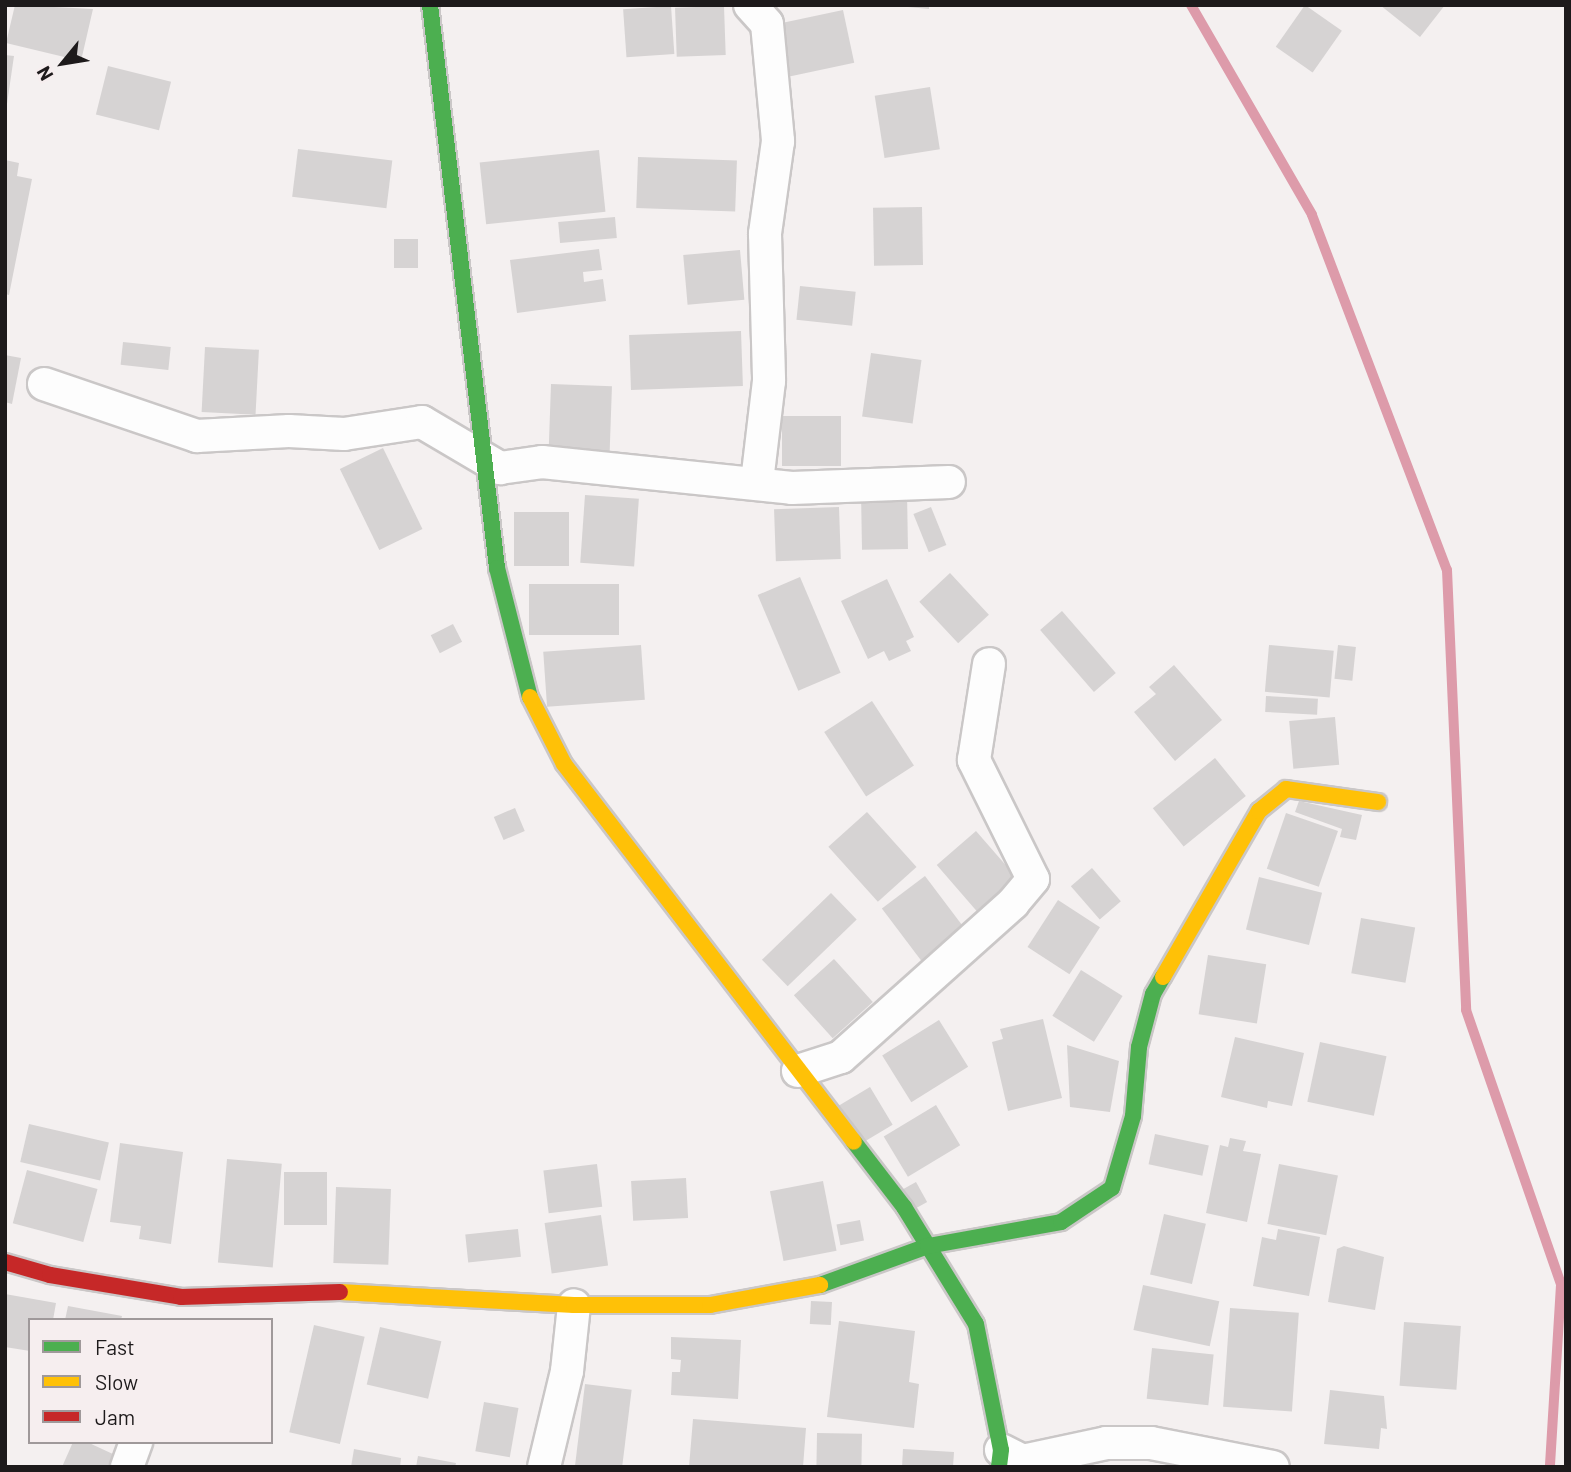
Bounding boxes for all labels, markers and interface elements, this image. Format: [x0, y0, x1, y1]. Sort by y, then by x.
north arrow [28, 28, 98, 98]
text: N [31, 63, 58, 85]
legend [28, 1318, 273, 1444]
text: Fast [95, 1334, 135, 1359]
text: Slow [95, 1369, 138, 1394]
text: Jam [95, 1404, 135, 1429]

